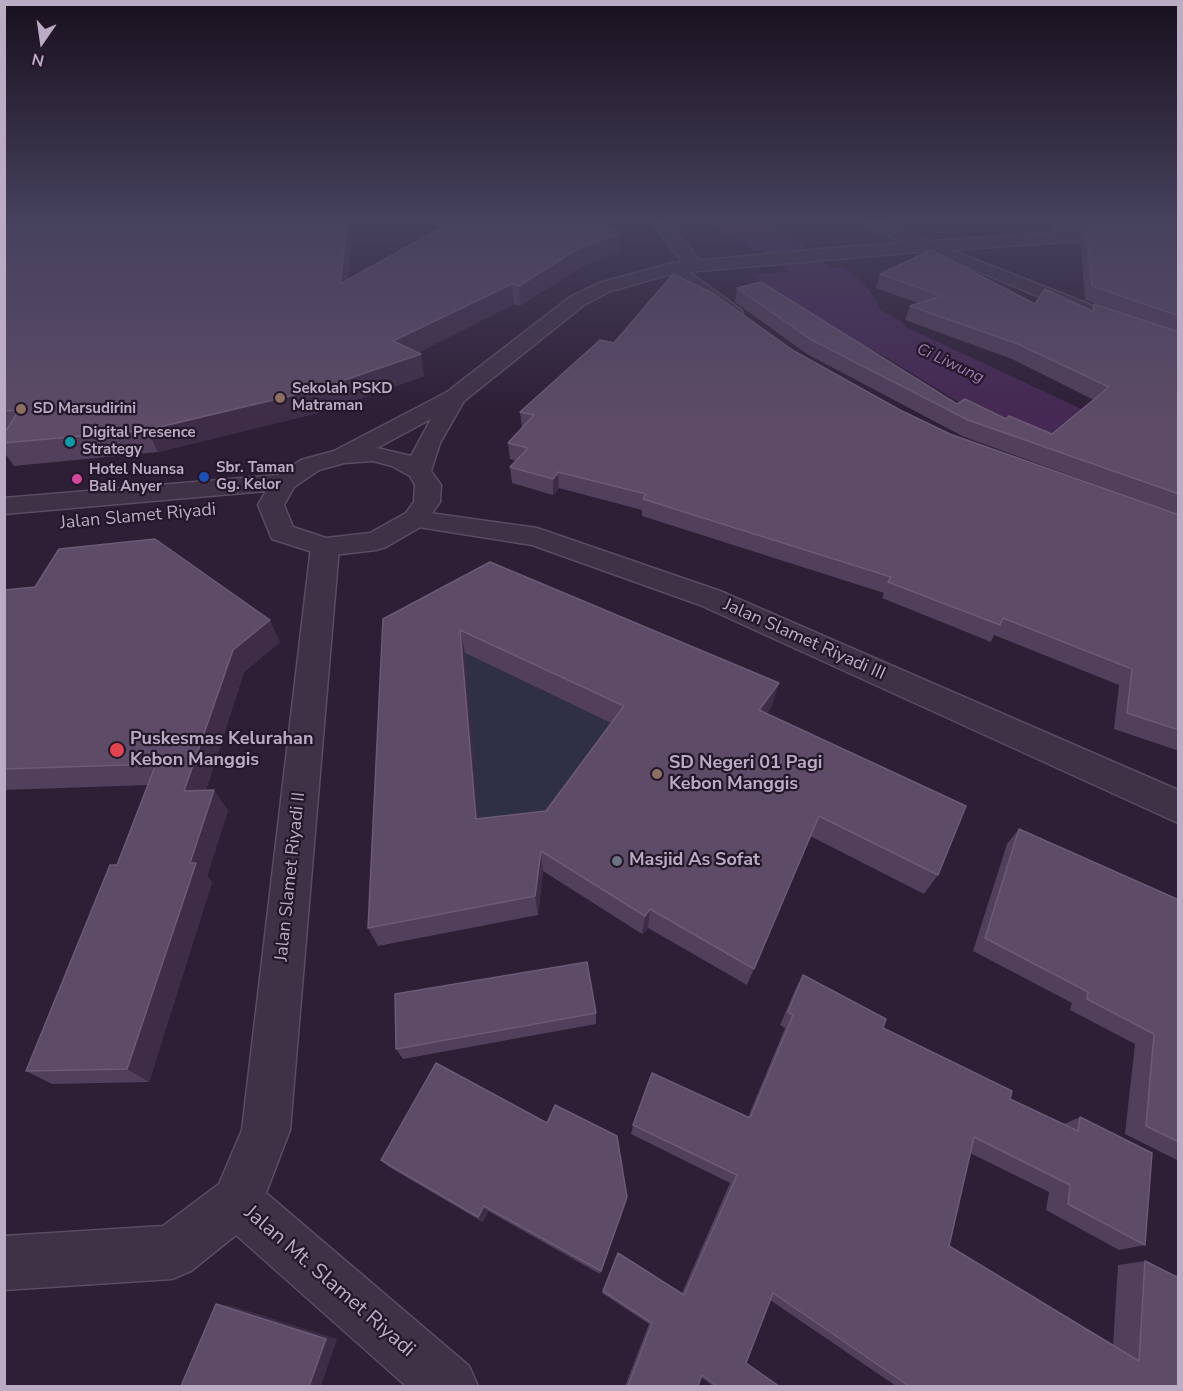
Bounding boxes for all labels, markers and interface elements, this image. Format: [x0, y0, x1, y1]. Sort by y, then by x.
north arrow [12, 12, 72, 72]
text: N [30, 47, 46, 72]
water label: Ci Liwung [913, 340, 987, 388]
place label: Sekolah PSKD Matraman [292, 380, 393, 415]
marker: Sekolah PSKD Matraman [273, 391, 287, 405]
place label: SD Marsudirini [33, 400, 136, 418]
marker: SD Marsudirini [14, 402, 28, 416]
place label: Digital Presence Strategy [82, 424, 196, 459]
marker: Digital Presence Strategy [63, 435, 77, 449]
place label: Sbr. Taman Gg. Kelor [216, 459, 294, 494]
place label: Hotel Nuansa Bali Anyer [89, 461, 184, 496]
marker: Sbr. Taman Gg. Kelor [197, 470, 211, 484]
marker: Hotel Nuansa Bali Anyer [70, 472, 84, 486]
street label: Jalan Slamet Riyadi [59, 499, 217, 535]
street label: Jalan Slamet Riyadi III [720, 595, 888, 685]
place label: Puskesmas Kelurahan Kebon Manggis [130, 729, 313, 771]
marker: Puskesmas Kelurahan Kebon Manggis [108, 741, 126, 759]
place label: SD Negeri 01 Pagi Kebon Manggis [669, 753, 822, 795]
marker: SD Negeri 01 Pagi Kebon Manggis [650, 767, 664, 781]
street label: Jalan Slamet Riyadi II [271, 791, 311, 963]
place label: Masjid As Sofat [629, 850, 760, 872]
marker: Masjid As Sofat [610, 854, 624, 868]
street label: Jalan Mt. Slamet Riyadi [238, 1201, 420, 1363]

